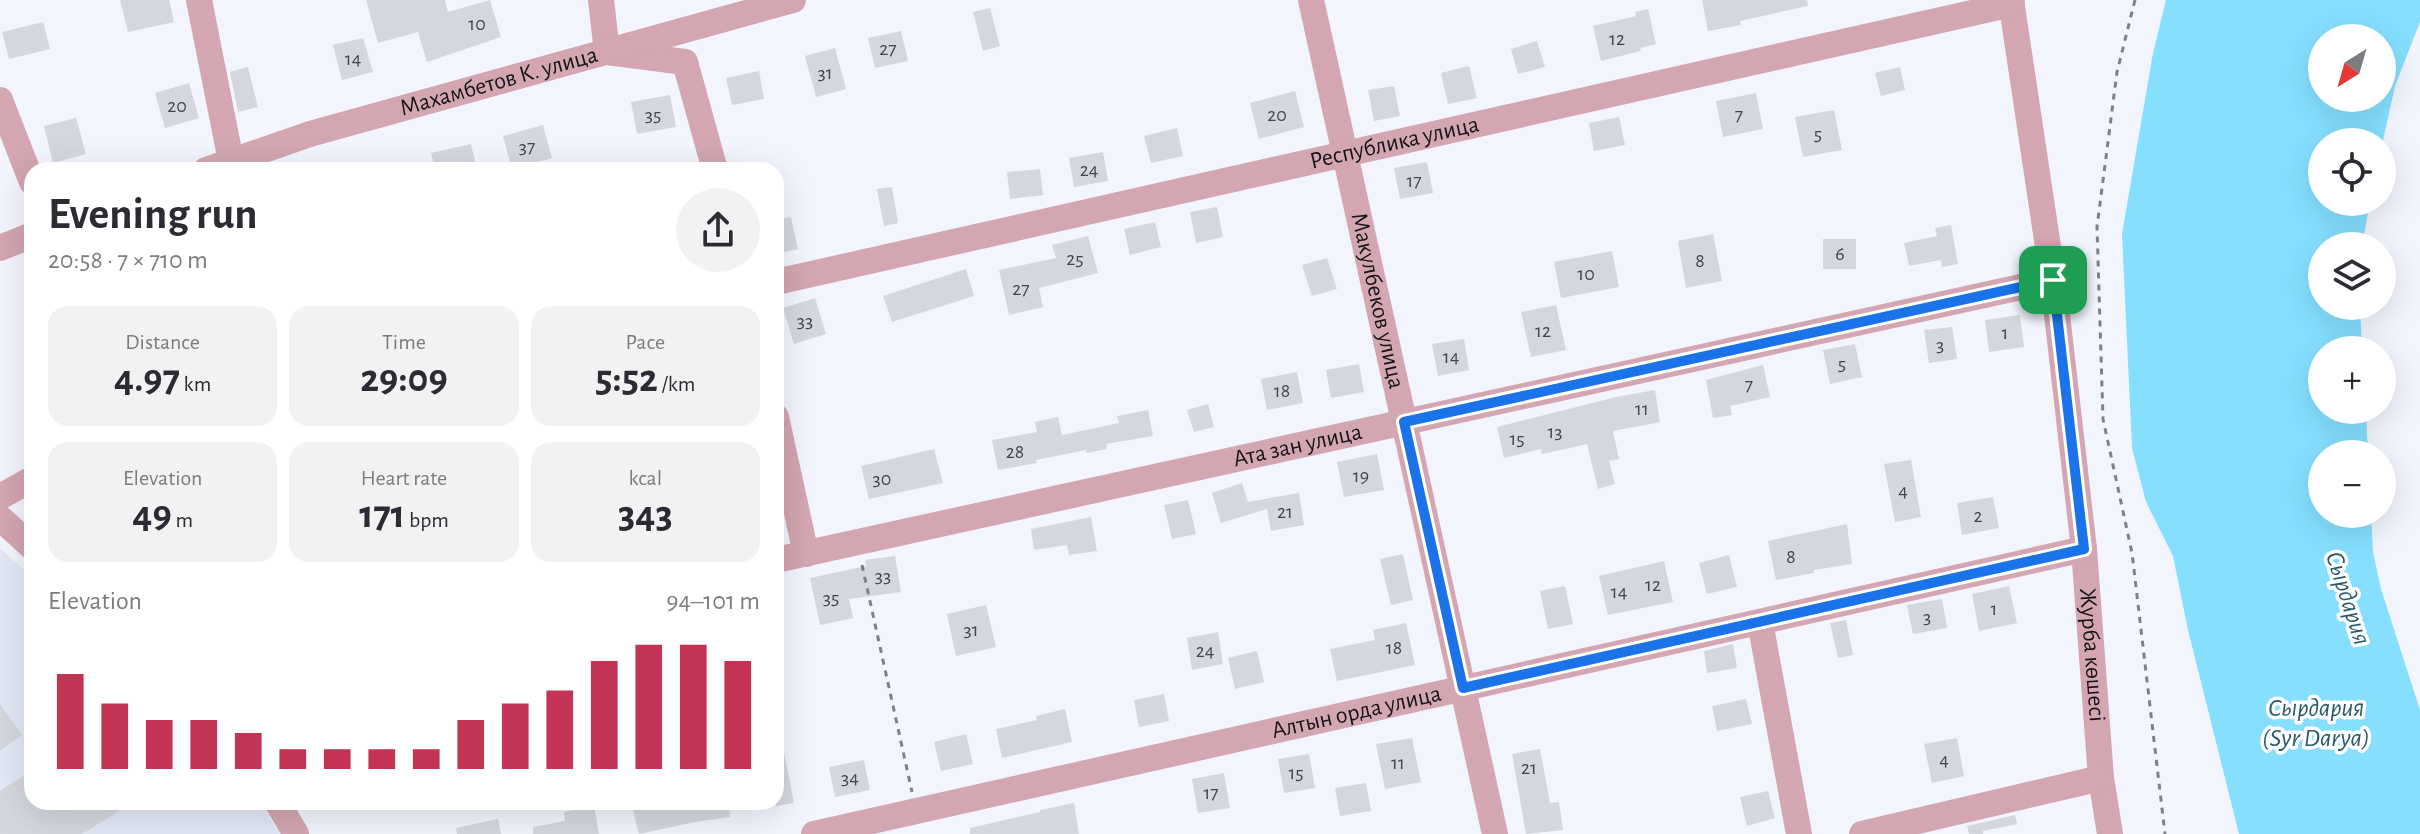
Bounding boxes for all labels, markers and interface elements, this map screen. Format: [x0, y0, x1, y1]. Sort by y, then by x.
house number: 10 [468, 14, 486, 34]
north arrow [2308, 24, 2396, 112]
map controls [2308, 24, 2396, 528]
house number: 12 [1609, 29, 1625, 49]
house number: 27 [879, 39, 897, 59]
street label: Махамбетов К. улица [397, 43, 600, 120]
house number: 14 [345, 49, 361, 69]
house number: 31 [817, 63, 833, 83]
house number: 20 [167, 96, 187, 116]
house number: 35 [645, 105, 661, 125]
house number: 20 [1267, 105, 1287, 125]
house number: 7 [1735, 105, 1743, 125]
street label: Республика улица [1308, 112, 1481, 174]
house number: 5 [1814, 124, 1822, 144]
button: locate [2308, 128, 2396, 216]
house number: 37 [519, 137, 535, 157]
house number: 24 [1080, 160, 1098, 180]
house number: 17 [1406, 171, 1422, 191]
button: share [676, 188, 760, 272]
text: Evening run [48, 193, 257, 237]
street label: Макулбеков улица [1346, 211, 1408, 391]
button: layers [2308, 232, 2396, 320]
house number: 6 [1835, 244, 1845, 264]
pin [2019, 246, 2087, 314]
text: 20:58 · 7 × 710 m [48, 247, 208, 273]
house number: 25 [1066, 249, 1084, 269]
house number: 8 [1695, 251, 1705, 271]
icon: arrive [2031, 258, 2075, 302]
house number: 10 [1577, 264, 1595, 284]
house number: 27 [1012, 279, 1030, 299]
house number: 33 [797, 311, 813, 331]
house number: 12 [1535, 321, 1551, 341]
house number: 1 [2002, 323, 2008, 343]
text: Distance [125, 331, 200, 353]
text: Time [382, 331, 426, 353]
text: Pace [626, 331, 665, 353]
house number: 3 [1936, 335, 1944, 355]
button: + [2308, 336, 2396, 424]
house number: 14 [1443, 347, 1459, 367]
house number: 5 [1838, 354, 1846, 374]
text: 4.97 [114, 359, 180, 399]
text: 29:09 [360, 359, 448, 399]
text: 5:52 [595, 359, 658, 399]
text: km [180, 373, 211, 395]
text: /km [658, 373, 695, 395]
house number: 7 [1745, 375, 1753, 395]
house number: 18 [1274, 381, 1290, 401]
house number: 11 [1635, 399, 1649, 419]
street label: Ата зан улица [1231, 420, 1364, 471]
house number: 13 [1547, 422, 1563, 442]
house number: 15 [1509, 429, 1525, 449]
button: − [2308, 440, 2396, 528]
house number: 28 [1006, 442, 1024, 462]
house number: 19 [1353, 466, 1369, 486]
text: Elevation [123, 467, 202, 489]
text: Heart rate [361, 467, 447, 489]
text: kcal [629, 467, 662, 489]
house number: 30 [873, 469, 891, 489]
house number: 4 [1898, 481, 1908, 501]
text: 49 [132, 495, 172, 535]
text: 171 [359, 495, 405, 535]
text: 343 [618, 495, 673, 535]
house number: 21 [1277, 502, 1293, 522]
house number: 2 [1973, 506, 1983, 526]
text: m [172, 509, 193, 531]
text: bpm [405, 509, 449, 531]
house number: 8 [1786, 547, 1796, 567]
water label: Сырдария [2321, 548, 2375, 648]
house number: 33 [875, 566, 891, 586]
house number: 12 [1645, 575, 1661, 595]
house number: 14 [1611, 582, 1627, 602]
street label: Журба көшесі [2075, 587, 2109, 723]
text: Elevation [48, 588, 142, 614]
text: 94–101 m [666, 588, 760, 614]
house number: 35 [823, 588, 839, 608]
house number: 1 [1991, 599, 1997, 619]
house number: 3 [1923, 607, 1931, 627]
house number: 31 [963, 620, 979, 640]
house number: 18 [1386, 638, 1402, 658]
house number: 24 [1196, 641, 1214, 661]
street label: Алтын орда улица [1269, 682, 1444, 743]
water label: Сырдария (Syr Darya) [2262, 695, 2370, 751]
house number: 4 [1939, 750, 1949, 770]
house number: 11 [1391, 753, 1405, 773]
house number: 21 [1521, 758, 1537, 778]
house number: 15 [1288, 763, 1304, 783]
house number: 34 [841, 768, 859, 788]
house number: 17 [1203, 783, 1219, 803]

